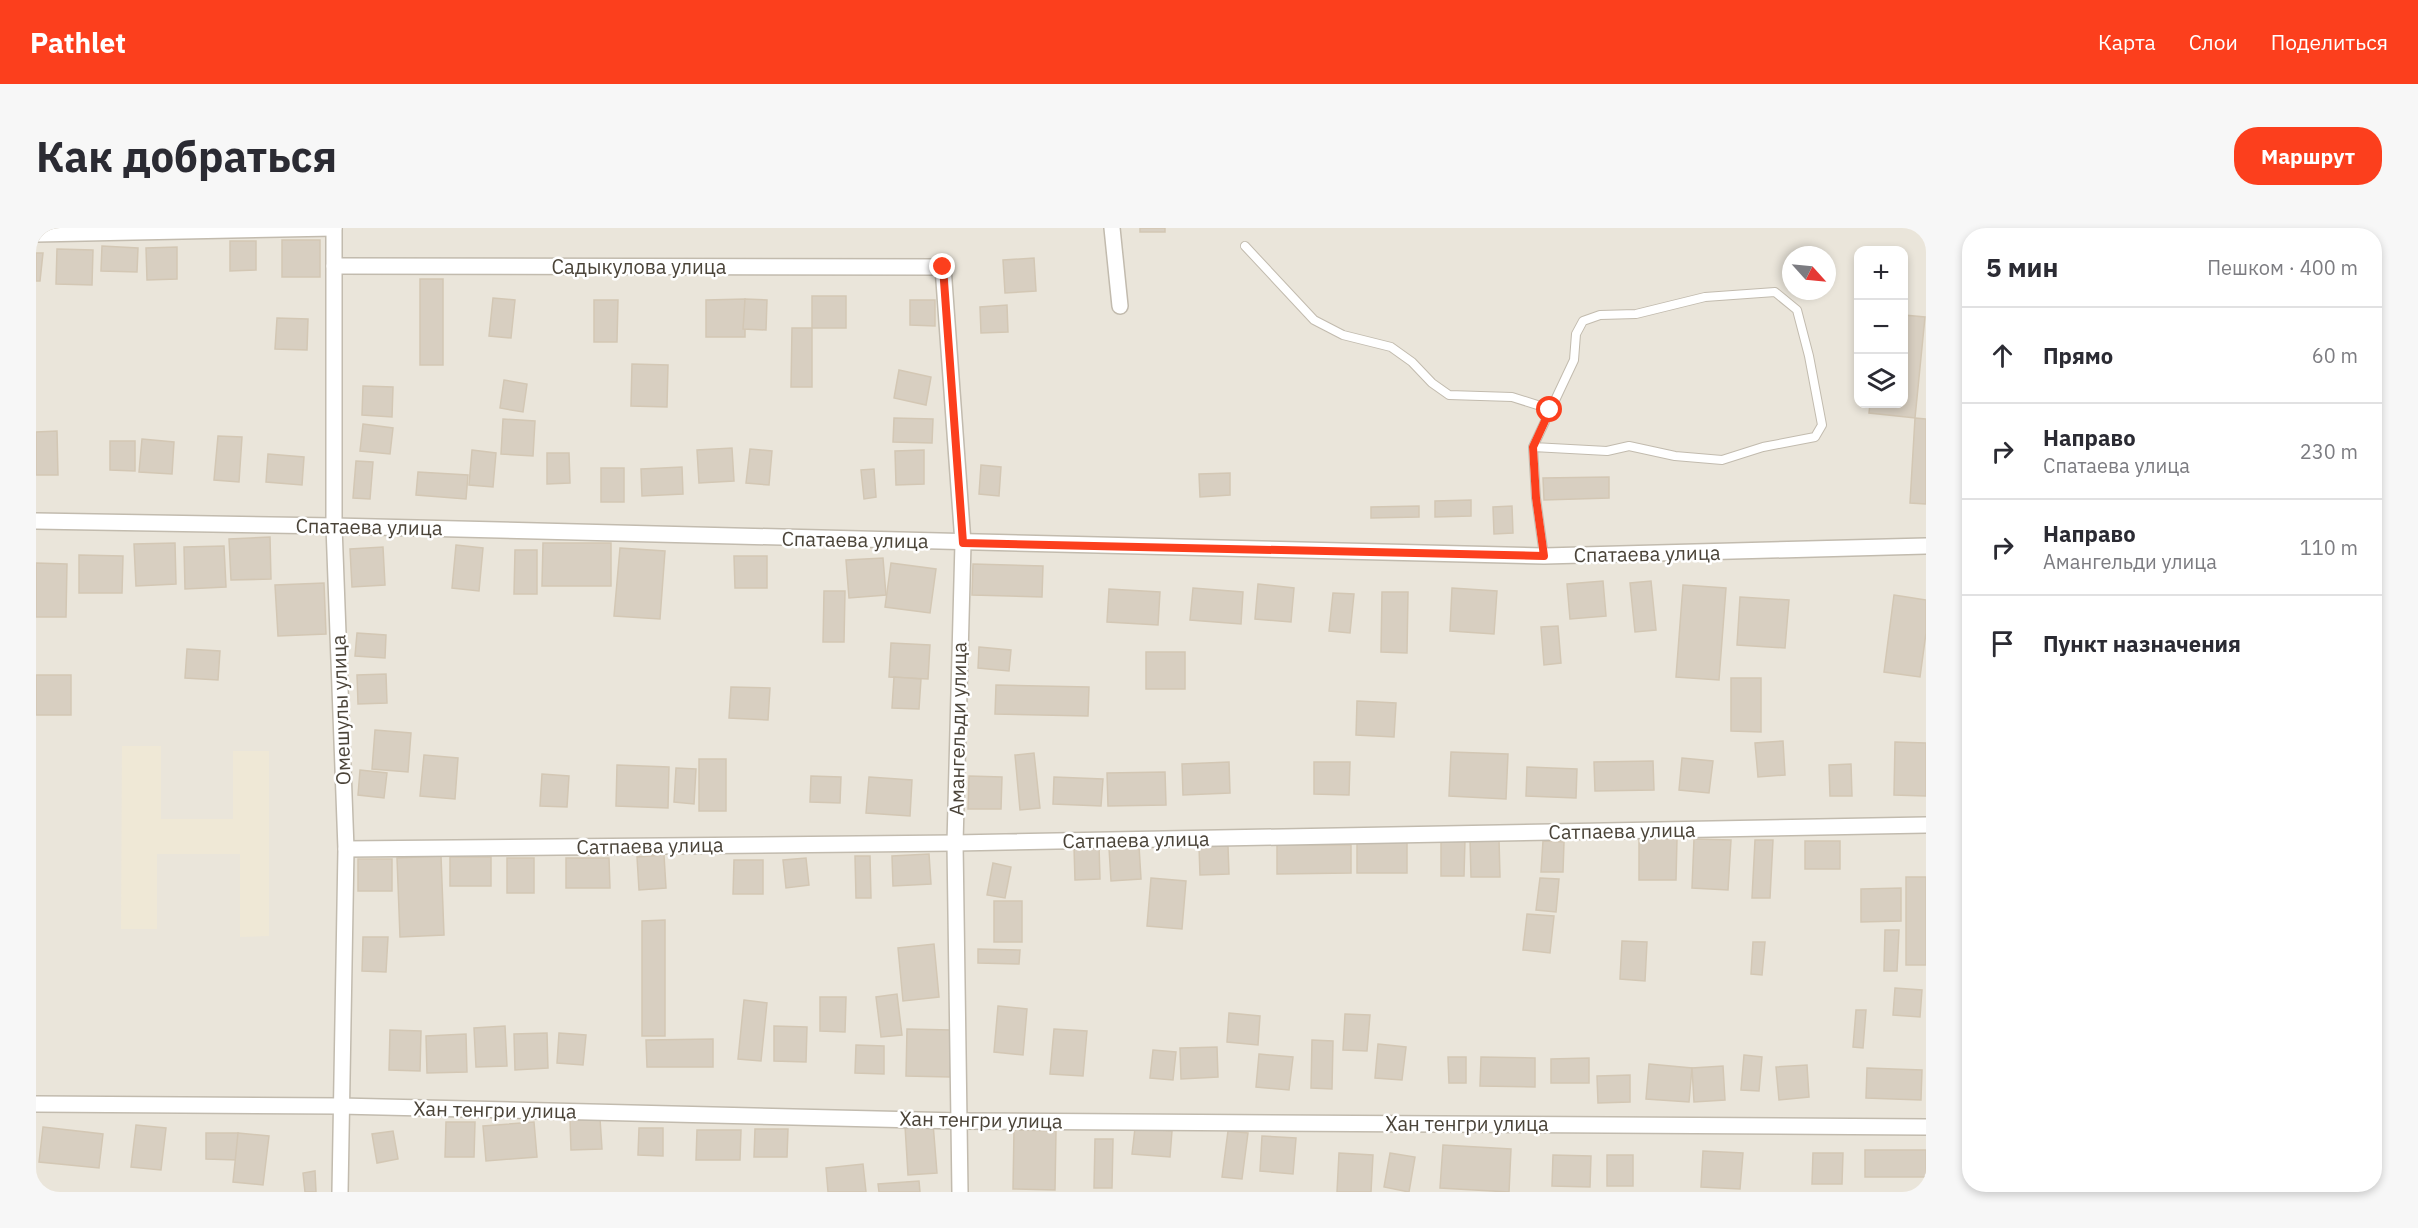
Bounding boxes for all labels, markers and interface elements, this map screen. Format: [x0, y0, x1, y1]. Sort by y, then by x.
text: Pathlet [30, 24, 126, 61]
text: Карта [2098, 28, 2156, 56]
text: Слои [2189, 28, 2238, 56]
text: Поделиться [2271, 28, 2388, 56]
button: Маршрут [2234, 127, 2382, 185]
text: Как добраться [36, 129, 337, 184]
north arrow [1782, 246, 1836, 300]
map controls [1854, 246, 1908, 408]
button: + [1854, 246, 1908, 300]
text: 5 мин [1986, 250, 2058, 284]
street label: Садыкулова улица [552, 253, 727, 280]
route end [929, 253, 955, 279]
text: Пешком · 400 m [2207, 254, 2358, 281]
button: − [1854, 300, 1908, 354]
icon: ahead [1986, 339, 2019, 372]
text: Прямо [2043, 341, 2113, 370]
text: 60 m [2312, 342, 2358, 369]
button: layers [1854, 354, 1908, 408]
route start [1536, 396, 1562, 422]
text: Направо [2043, 423, 2136, 452]
icon: right [1986, 435, 2019, 468]
text: 230 m [2300, 438, 2358, 465]
text: Спатаева улица [2043, 452, 2190, 479]
street label: Спатаева улица [295, 512, 443, 541]
text: Направо [2043, 519, 2136, 548]
street label: Спатаева улица [781, 525, 929, 554]
icon: right [1986, 531, 2019, 564]
text: 110 m [2300, 534, 2358, 561]
street label: Спатаева улица [1573, 539, 1721, 568]
text: Амангельди улица [2043, 548, 2217, 575]
icon: arrive [1986, 627, 2019, 660]
text: Пункт назначения [2043, 629, 2241, 658]
street label: Омешулы улица [324, 634, 357, 786]
street label: Амангельди улица [942, 641, 973, 816]
street label: Сатпаева улица [1548, 816, 1696, 845]
street label: Сатпаева улица [1062, 825, 1210, 854]
street label: Сатпаева улица [576, 831, 724, 860]
street label: Хан тенгри улица [413, 1095, 577, 1124]
street label: Хан тенгри улица [899, 1105, 1063, 1134]
street label: Хан тенгри улица [1385, 1110, 1549, 1137]

